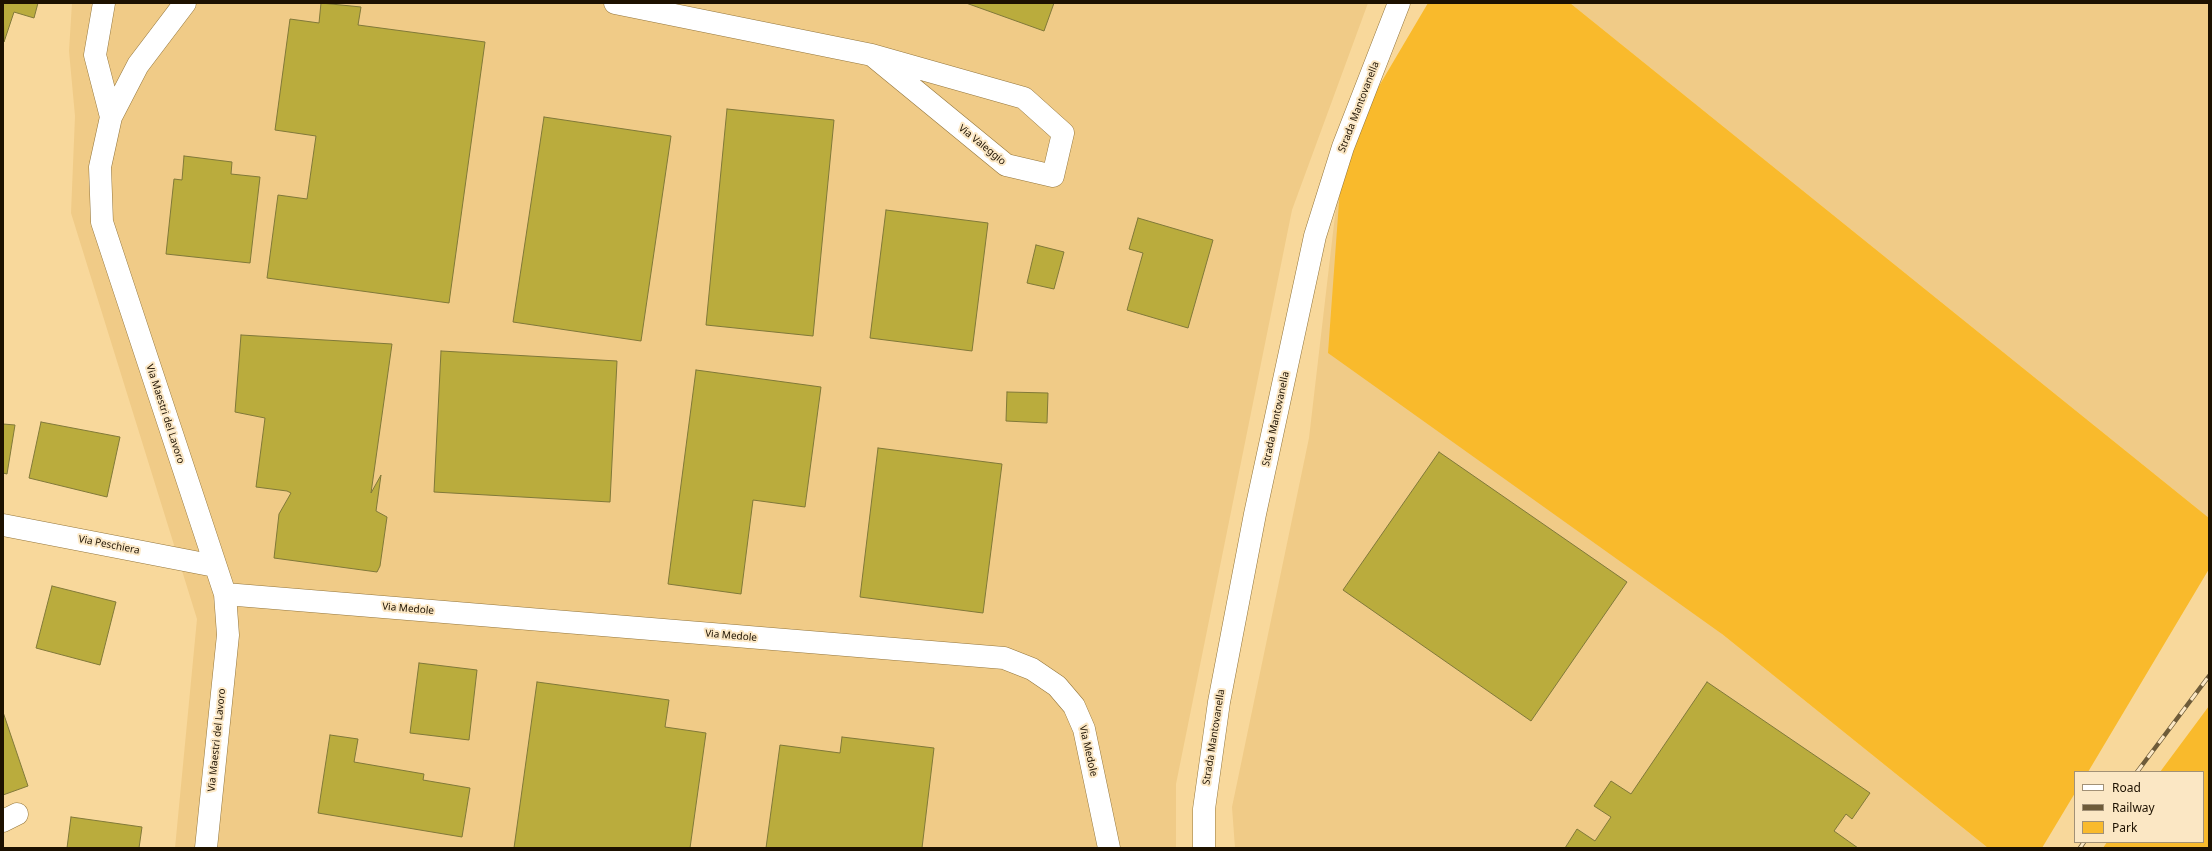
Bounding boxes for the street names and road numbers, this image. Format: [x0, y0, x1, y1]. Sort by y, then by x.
street label: Strada Mantovanella [1336, 60, 1382, 154]
street label: Via Valeggio [956, 122, 1008, 168]
street label: Via Maestri del Lavoro [143, 363, 187, 465]
street label: Strada Mantovanella [1260, 371, 1292, 467]
street label: Via Peschiera [77, 533, 141, 557]
street label: Via Medole [382, 601, 434, 617]
street label: Via Medole [705, 628, 757, 644]
street label: Via Maestri del Lavoro [206, 688, 228, 792]
street label: Strada Mantovanella [1201, 688, 1227, 786]
street label: Via Medole [1076, 724, 1100, 778]

